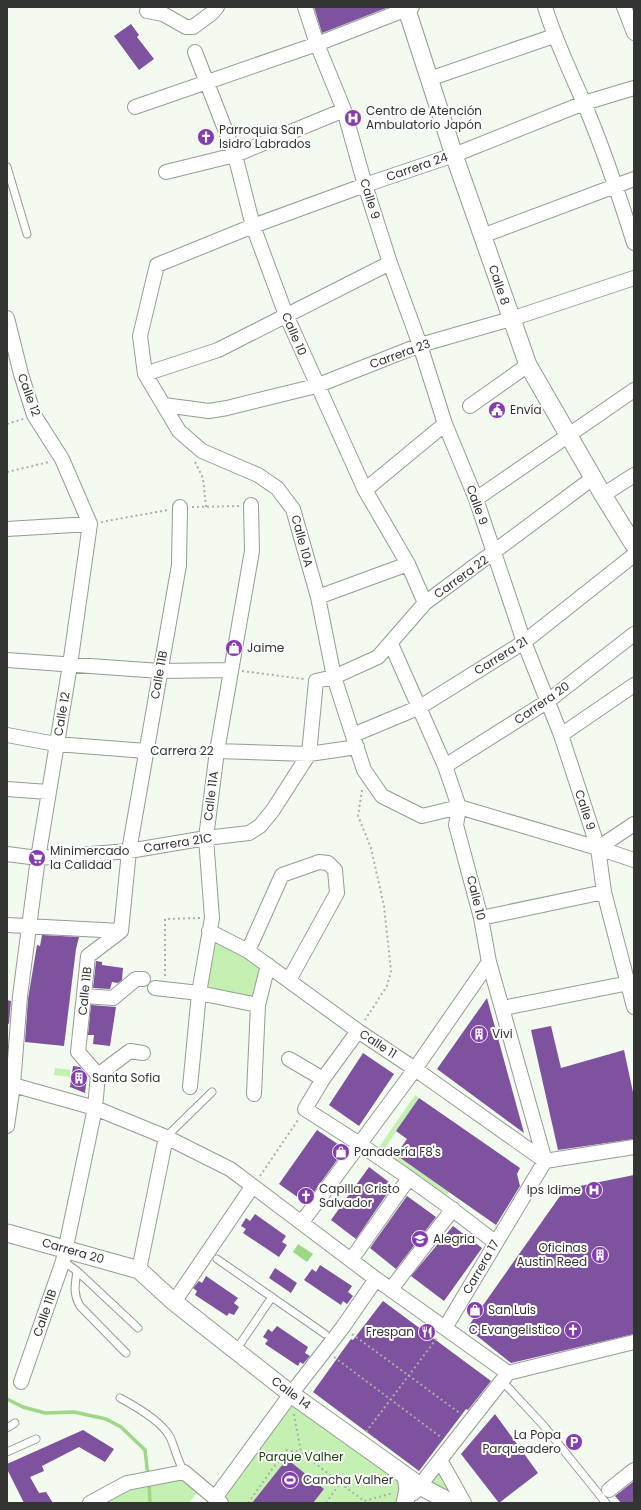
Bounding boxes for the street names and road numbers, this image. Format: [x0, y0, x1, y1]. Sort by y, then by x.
street label: Carrera 24 [384, 148, 450, 185]
street label: Calle 9 [356, 177, 385, 221]
street label: Calle 8 [485, 262, 514, 307]
street label: Calle 10 [278, 310, 311, 358]
street label: Carrera 23 [367, 335, 433, 372]
street label: Calle 12 [14, 371, 45, 419]
street label: Calle 9 [462, 482, 493, 527]
street label: Calle 10A [287, 513, 318, 569]
street label: Carrera 22 [430, 551, 491, 602]
street label: Carrera 21 [471, 632, 531, 679]
street label: Calle 11B [146, 649, 171, 701]
street label: Carrera 20 [511, 677, 573, 728]
street label: Calle 12 [49, 690, 74, 737]
street label: Carrera 22 [150, 742, 214, 759]
street label: Calle 11A [199, 770, 222, 822]
street label: Calle 9 [571, 787, 600, 832]
street label: Carrera 21C [142, 829, 214, 856]
street label: Calle 10 [463, 874, 490, 922]
street label: Calle 11B [73, 966, 96, 1016]
street label: Calle 11 [356, 1025, 400, 1062]
street label: Carrera 20 [40, 1234, 106, 1268]
street label: Carrera 17 [458, 1236, 503, 1297]
street label: Calle 11B [29, 1287, 61, 1339]
street label: Calle 14 [268, 1372, 315, 1413]

